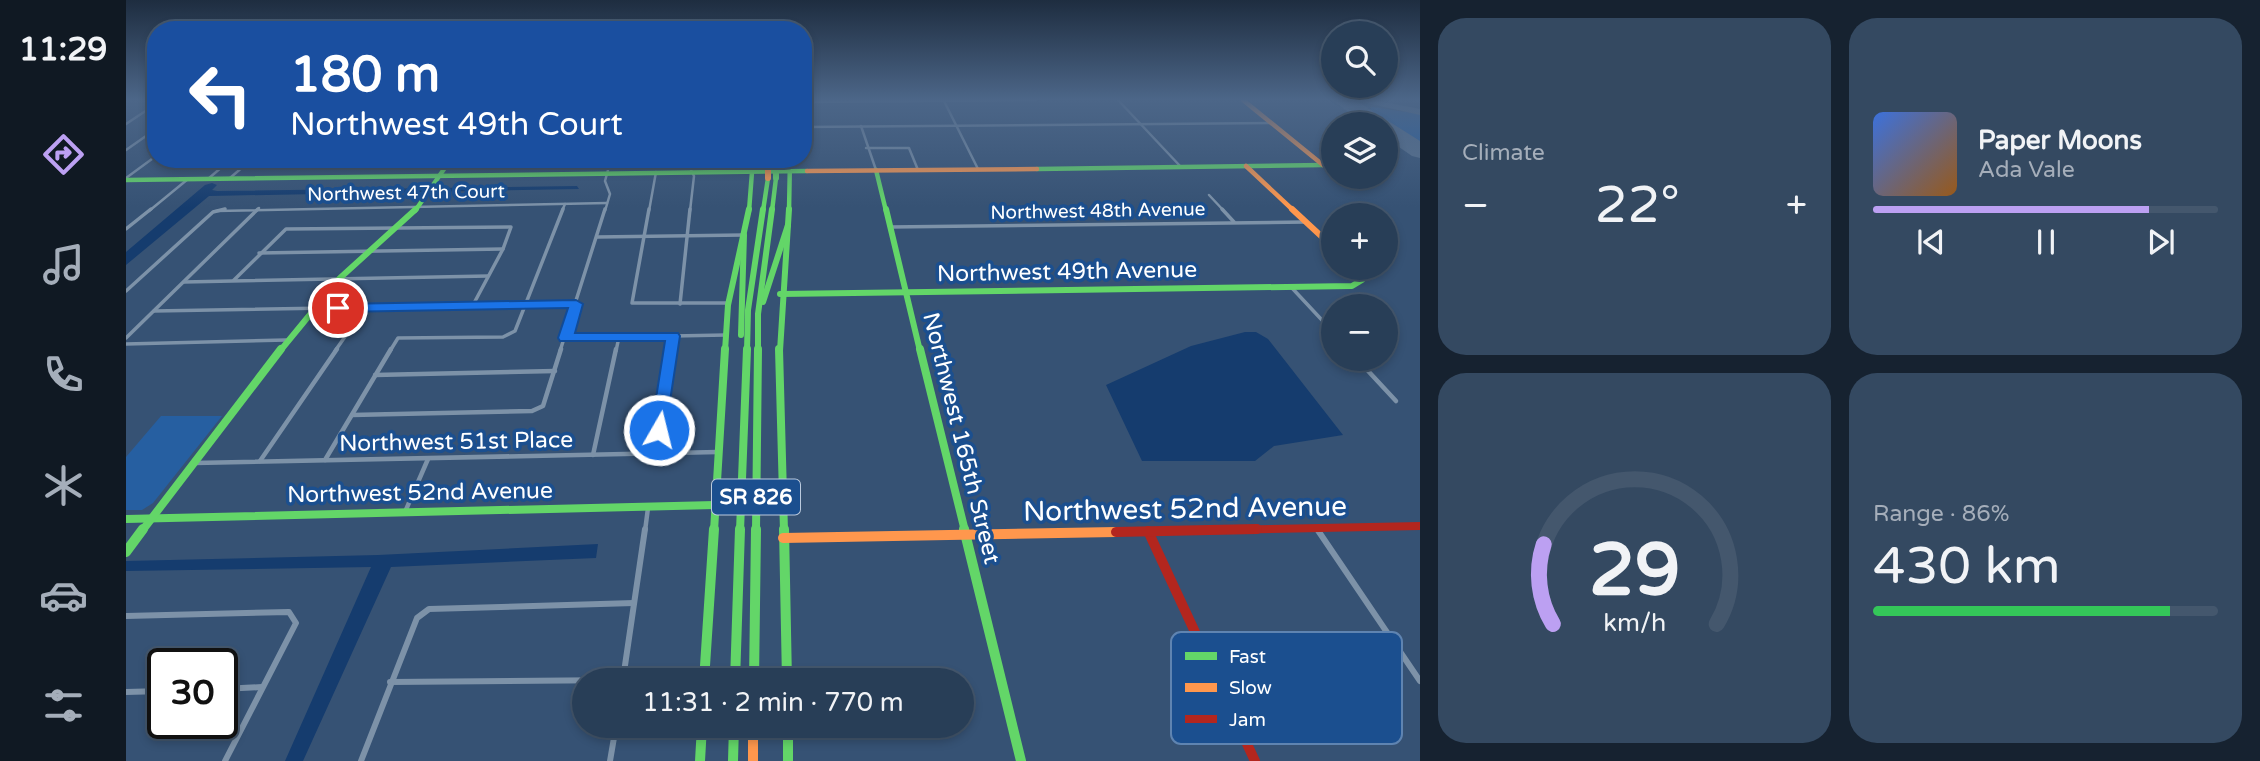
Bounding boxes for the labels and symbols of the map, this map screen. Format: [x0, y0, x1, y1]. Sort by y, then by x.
street label: Northwest 47th Court [307, 180, 505, 206]
street label: Northwest 48th Avenue [990, 198, 1206, 224]
street label: Northwest 49th Avenue [937, 256, 1197, 288]
pin [308, 278, 368, 338]
street label: Northwest 165th Street [916, 310, 1006, 567]
position arrow [622, 393, 696, 467]
street label: Northwest 51st Place [339, 426, 573, 458]
street label: Northwest 52nd Avenue [287, 477, 553, 509]
road number: SR 826 [712, 480, 800, 514]
street label: Northwest 52nd Avenue [1023, 489, 1347, 529]
legend [1171, 632, 1402, 744]
text: Fast [1229, 646, 1266, 668]
speed limit sign: 30 [147, 648, 238, 739]
text: Slow [1229, 677, 1272, 699]
text: Jam [1229, 709, 1266, 731]

